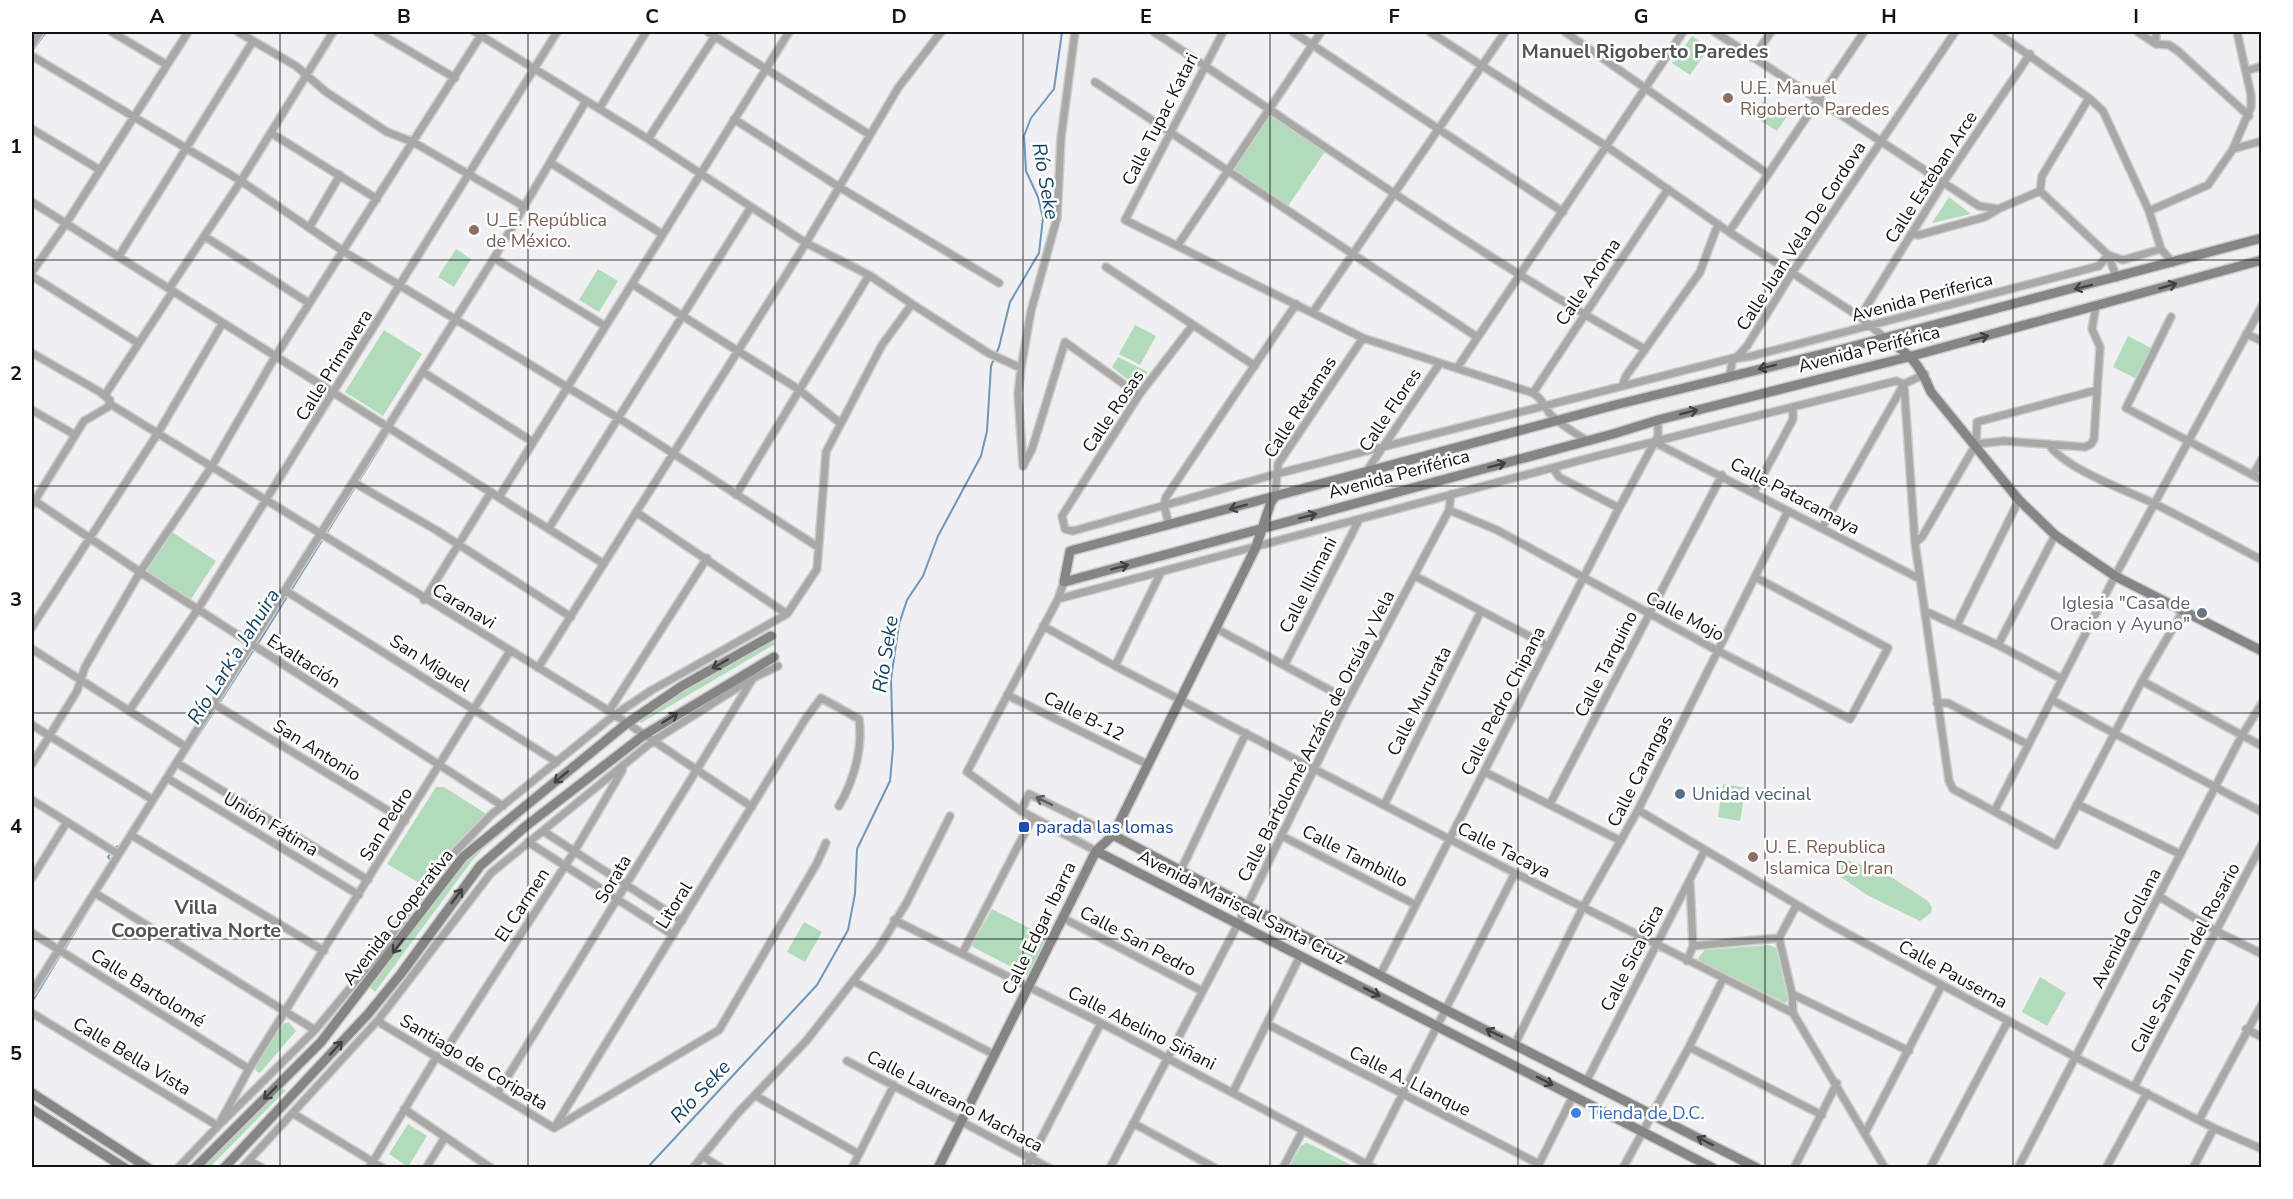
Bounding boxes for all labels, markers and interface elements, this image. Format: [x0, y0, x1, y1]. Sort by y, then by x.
text: A [150, 3, 165, 30]
text: B [397, 3, 411, 30]
text: C [645, 3, 659, 30]
text: D [891, 3, 907, 30]
text: E [1140, 3, 1152, 30]
text: F [1388, 3, 1400, 30]
text: G [1634, 3, 1648, 30]
text: H [1881, 3, 1897, 30]
text: I [2133, 3, 2139, 30]
district label: Manuel Rigoberto Paredes [1522, 38, 1769, 65]
street label: Calle Tupac Katari [1116, 49, 1204, 189]
place label: U.E. Manuel Rigoberto Paredes [1740, 76, 1890, 121]
marker: U.E. Manuel Rigoberto Paredes [1721, 91, 1735, 105]
street label: Calle Esteban Arce [1879, 106, 1983, 248]
text: 1 [10, 133, 22, 160]
street label: Calle Juan Vela De Cordova [1731, 137, 1871, 335]
water label: Río Seke [1025, 141, 1066, 222]
place label: U_E. República de México. [486, 208, 607, 253]
marker: U_E. República de México. [467, 223, 481, 237]
street label: Calle Aroma [1550, 234, 1626, 330]
street label: Avenida Periferica [1849, 267, 1995, 327]
one-way arrow [2158, 280, 2177, 291]
one-way arrow [2074, 281, 2093, 293]
street label: Calle Primavera [290, 305, 378, 425]
street label: Avenida Periférica [1796, 320, 1942, 378]
one-way arrow [1970, 332, 1989, 343]
street label: Calle Retamas [1258, 351, 1342, 463]
text: 2 [10, 360, 22, 387]
one-way arrow [1758, 362, 1777, 374]
street label: Calle Flores [1353, 364, 1427, 456]
street label: Calle Rosas [1077, 365, 1149, 457]
one-way arrow [1679, 405, 1698, 417]
street label: Avenida Periférica [1326, 444, 1472, 504]
street label: Calle Patacamaya [1726, 452, 1864, 540]
one-way arrow [1487, 459, 1506, 470]
one-way arrow [1229, 502, 1248, 513]
one-way arrow [1299, 510, 1318, 521]
street label: Calle Illimani [1273, 533, 1343, 637]
one-way arrow [1110, 560, 1129, 572]
street label: Caranavi [428, 578, 500, 634]
water label: Río Lark’a Jahuira [181, 583, 286, 729]
street label: Calle Mojo [1641, 585, 1729, 647]
text: 3 [10, 586, 22, 613]
street label: Calle Bartolomé Arzáns de Orsúa y Vela [1232, 586, 1400, 886]
place label: Iglesia "Casa de Oracion y Ayuno" [2050, 591, 2190, 636]
marker: Iglesia "Casa de Oracion y Ayuno" [2195, 606, 2209, 620]
street label: Calle Tarquino [1569, 607, 1643, 721]
water label: Río Seke [866, 613, 905, 695]
street label: Calle Pedro Chipana [1455, 622, 1551, 780]
street label: Exaltación [263, 628, 345, 694]
street label: San Miguel [385, 629, 475, 698]
street label: Calle Mururata [1381, 642, 1457, 760]
one-way arrow [712, 659, 729, 671]
street label: Calle B-12 [1040, 685, 1128, 747]
street label: Calle Carangas [1602, 711, 1678, 831]
one-way arrow [662, 712, 679, 725]
street label: San Antonio [268, 713, 366, 787]
one-way arrow [553, 770, 569, 783]
place label: Unidad vecinal [1692, 782, 1812, 806]
street label: San Pedro [354, 783, 418, 865]
street label: Unión Fátima [219, 786, 323, 862]
marker: Unidad vecinal [1673, 787, 1687, 801]
one-way arrow [1035, 794, 1053, 806]
text: 4 [10, 813, 22, 840]
place label: parada las lomas [1036, 815, 1174, 839]
street label: Calle Tacaya [1453, 816, 1555, 884]
street label: Calle Tambillo [1298, 819, 1412, 893]
marker: parada las lomas [1017, 820, 1031, 834]
place label: U. E. Republica Islamica De Iran [1765, 835, 1893, 880]
street label: Avenida Cooperativa [337, 844, 459, 990]
street label: Avenida Mariscal Santa Cruz [1134, 844, 1350, 970]
street label: Sorata [589, 850, 637, 908]
marker: U. E. Republica Islamica De Iran [1746, 850, 1760, 864]
street label: Calle Edgar Ibarra [996, 857, 1082, 999]
street label: Calle San Juan del Rosario [2124, 859, 2246, 1057]
street label: El Carmen [489, 863, 555, 947]
street label: Avenida Collana [2085, 864, 2167, 992]
street label: Litoral [650, 876, 698, 933]
one-way arrow [451, 888, 464, 904]
district label: Villa Cooperativa Norte [111, 894, 281, 944]
street label: Calle San Pedro [1075, 900, 1201, 982]
street label: Calle Sica Sica [1595, 900, 1669, 1016]
street label: Calle Pauserna [1894, 934, 2012, 1014]
one-way arrow [391, 937, 404, 953]
street label: Calle Bartolomé [86, 943, 210, 1033]
street label: Calle Abelino Siñani [1064, 980, 1220, 1076]
one-way arrow [1362, 987, 1380, 999]
street label: Santiago de Coripata [396, 1008, 552, 1116]
street label: Calle Bella Vista [69, 1011, 195, 1101]
one-way arrow [1485, 1027, 1503, 1039]
text: 5 [10, 1040, 22, 1067]
street label: Calle A. Llanque [1345, 1040, 1475, 1122]
one-way arrow [329, 1041, 343, 1056]
street label: Calle Laureano Machaca [863, 1044, 1047, 1158]
water label: Río Seke [664, 1053, 737, 1129]
one-way arrow [1536, 1076, 1554, 1087]
one-way arrow [263, 1085, 277, 1100]
place label: Tienda de D.C. [1588, 1101, 1705, 1125]
marker: Tienda de D.C. [1569, 1106, 1583, 1120]
one-way arrow [1697, 1135, 1714, 1147]

